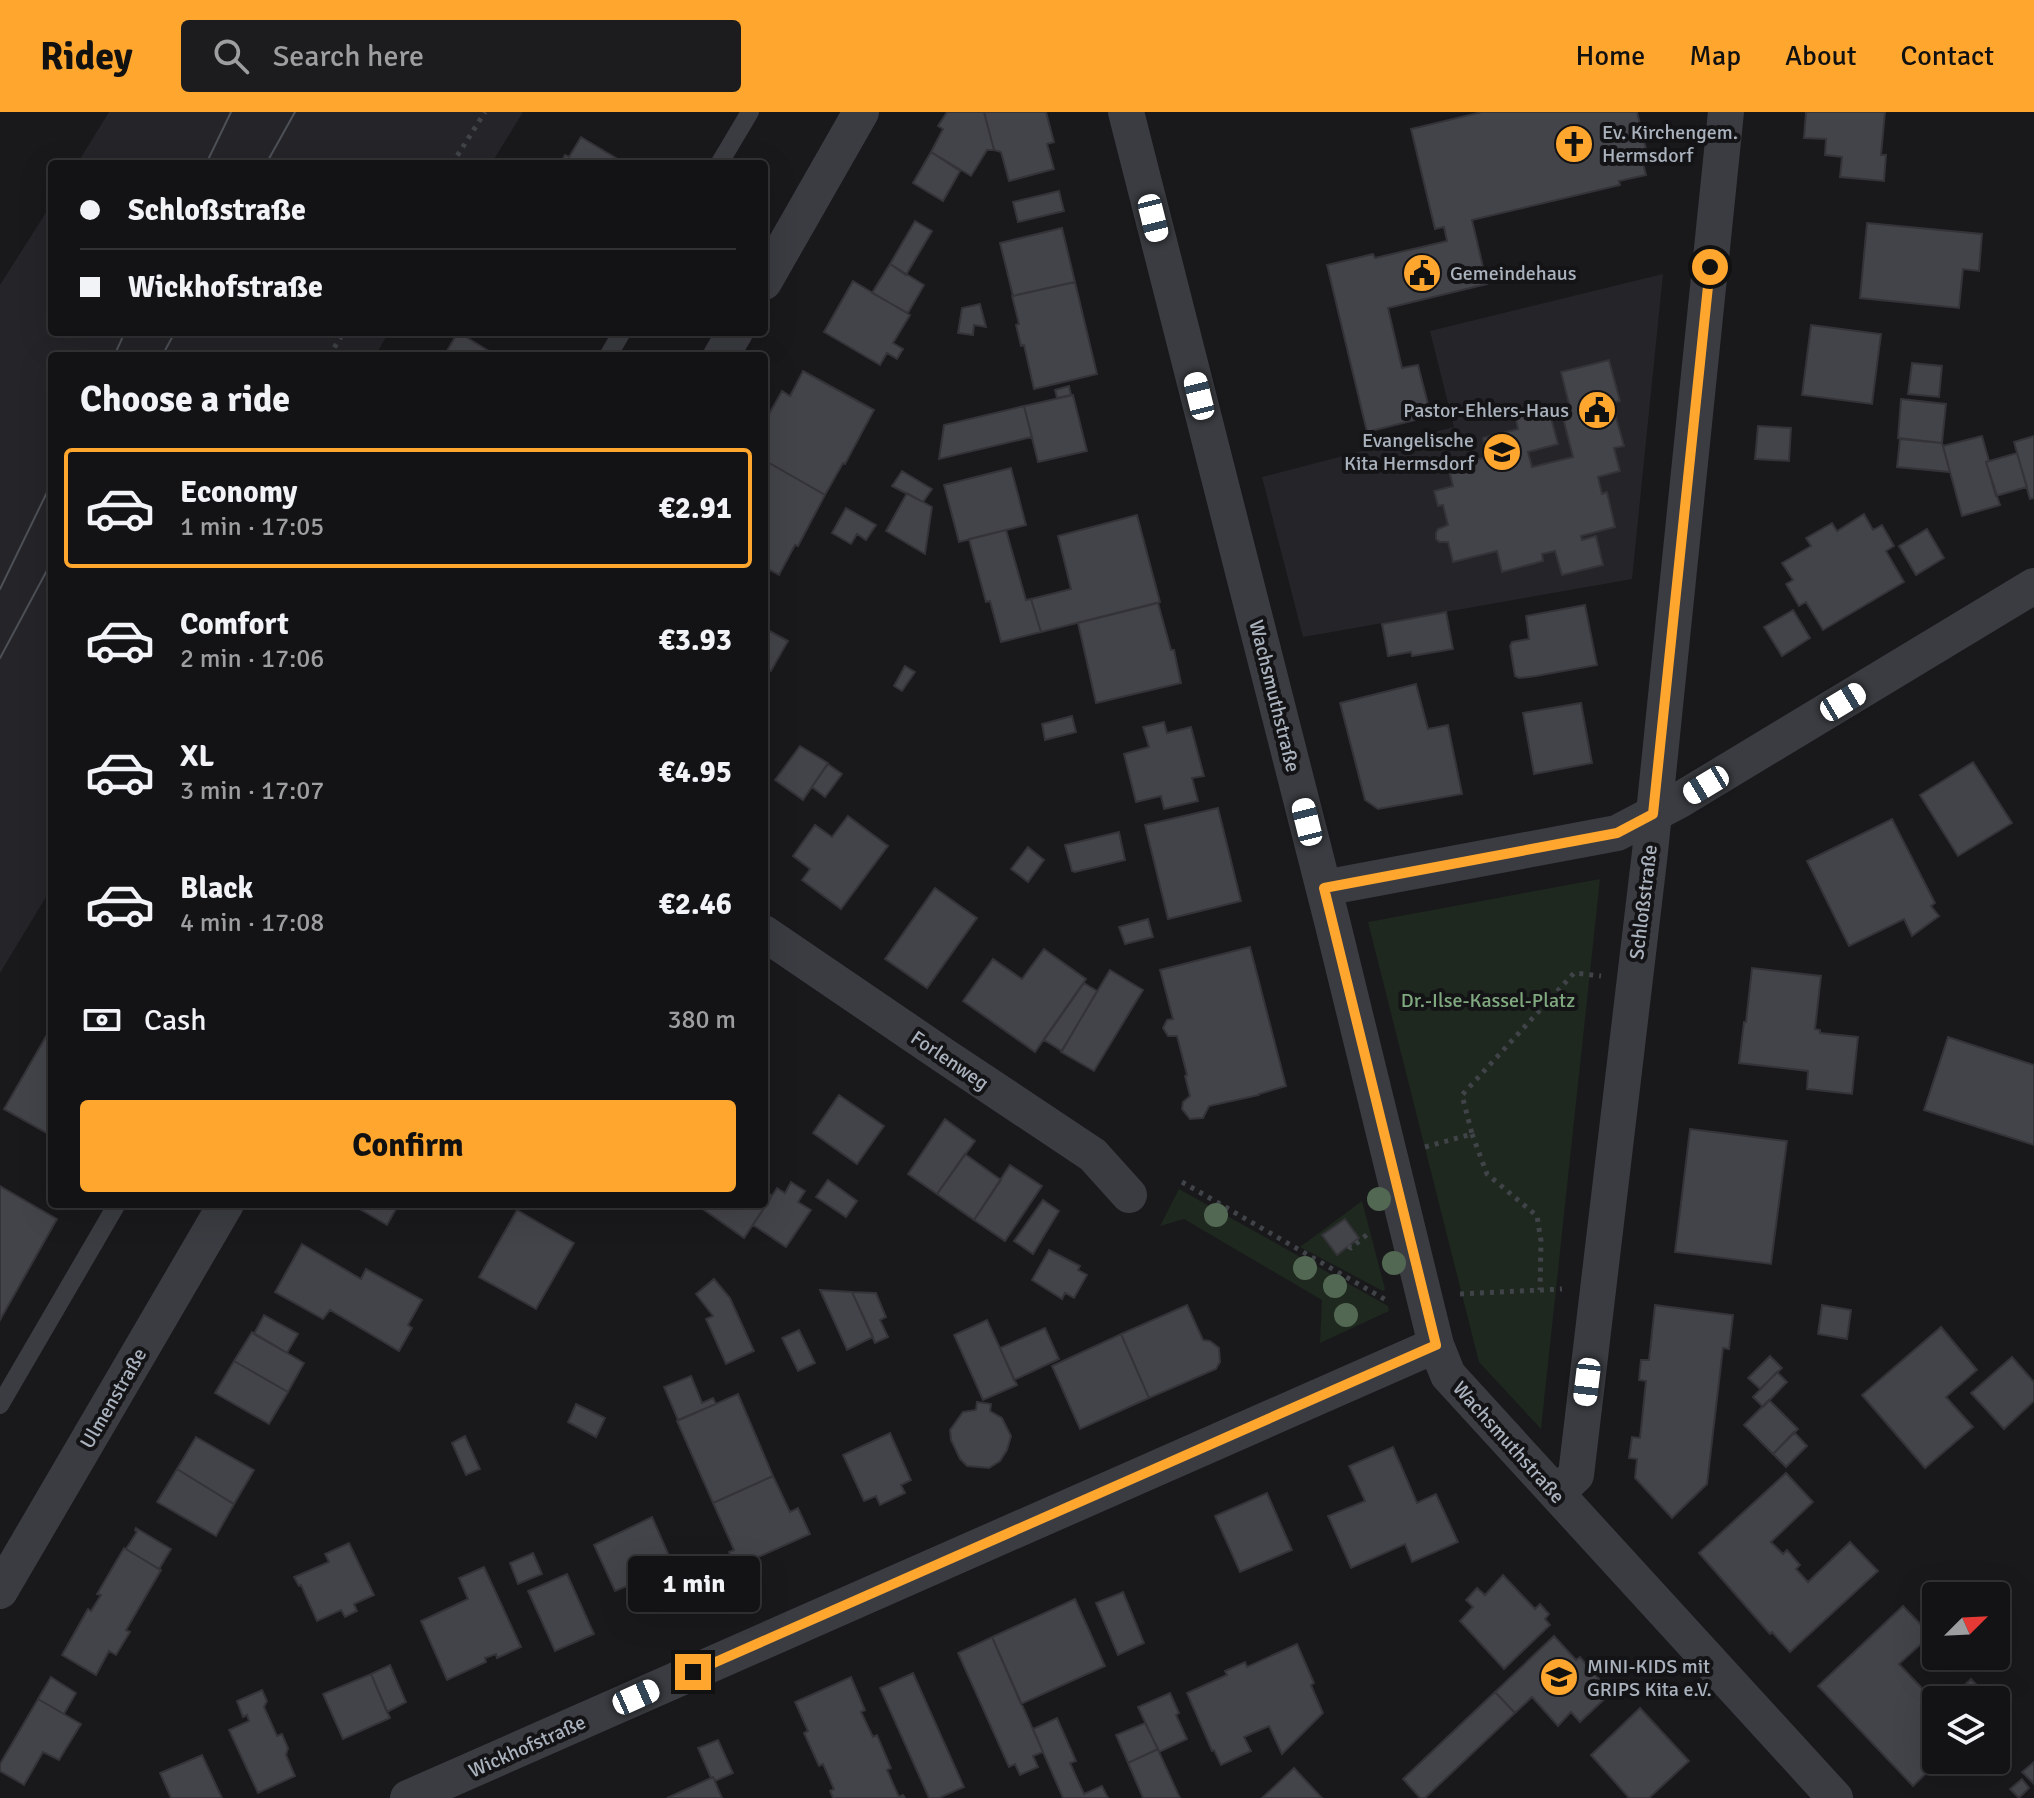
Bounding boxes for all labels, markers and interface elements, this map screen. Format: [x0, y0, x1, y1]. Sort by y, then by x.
search box [181, 20, 741, 92]
text: Ridey [40, 33, 133, 80]
icon: search [209, 34, 253, 78]
text: Search here [273, 38, 424, 75]
text: Home [1576, 39, 1645, 73]
text: Map [1689, 39, 1741, 73]
text: About [1785, 39, 1857, 73]
text: Contact [1901, 39, 1994, 73]
place label: Ev. Kirchengem. Hermsdorf [1602, 120, 1738, 168]
church icon: Ev. Kirchengem. Hermsdorf [1553, 123, 1595, 165]
text: Schloßstraße [128, 192, 306, 229]
car [1136, 192, 1170, 244]
route start [1692, 249, 1728, 285]
public building icon: Gemeindehaus [1401, 252, 1443, 294]
place label: Gemeindehaus [1450, 261, 1577, 286]
text: Wickhofstraße [128, 269, 323, 306]
car [1182, 370, 1216, 422]
text: Choose a ride [80, 377, 290, 422]
public building icon: Pastor-Ehlers-Haus [1576, 389, 1618, 431]
place label: Pastor-Ehlers-Haus [1403, 398, 1569, 423]
place label: Evangelische Kita Hermsdorf [1344, 428, 1475, 476]
school or university icon: Evangelische Kita Hermsdorf [1481, 431, 1523, 473]
icon: car [84, 472, 156, 544]
text: Economy [180, 474, 297, 511]
text: €2.91 [659, 490, 732, 527]
text: 1 min · 17:05 [180, 511, 324, 543]
icon: car [84, 604, 156, 676]
text: Comfort [180, 606, 289, 643]
street label: Wachsmuthstraße [1244, 617, 1305, 775]
text: €3.93 [659, 622, 732, 659]
text: 2 min · 17:06 [180, 643, 324, 675]
car [1816, 679, 1870, 725]
icon: car [84, 736, 156, 808]
text: XL [180, 738, 214, 775]
text: €4.95 [659, 754, 732, 791]
car [1679, 762, 1733, 808]
text: 3 min · 17:07 [180, 775, 324, 807]
car [1290, 796, 1324, 848]
street label: Schloßstraße [1624, 843, 1663, 961]
icon: car [84, 868, 156, 940]
text: Black [180, 870, 253, 907]
text: €2.46 [659, 886, 732, 923]
text: 4 min · 17:08 [180, 907, 324, 939]
park label: Dr.-Ilse-Kassel-Platz [1401, 988, 1575, 1013]
icon: cash [80, 998, 124, 1042]
text: Cash [144, 1002, 207, 1039]
text: 380 m [667, 1004, 736, 1036]
street label: Forlenweg [906, 1025, 993, 1096]
button: Confirm [80, 1100, 736, 1192]
street label: Ulmenstraße [75, 1344, 152, 1453]
car [1572, 1357, 1602, 1407]
street label: Wachsmuthstraße [1447, 1376, 1570, 1509]
callout: 1 min [627, 1556, 759, 1612]
text: 1 min [663, 1568, 725, 1600]
north arrow [1922, 1582, 2010, 1670]
map controls [1922, 1582, 2010, 1774]
route end [675, 1654, 711, 1690]
place label: MINI-KIDS mit GRIPS Kita e.V. [1587, 1654, 1712, 1702]
school or university icon: MINI-KIDS mit GRIPS Kita e.V. [1538, 1656, 1580, 1698]
car [609, 1676, 663, 1718]
button: layers [1922, 1686, 2010, 1774]
street label: Wickhofstraße [465, 1710, 590, 1783]

